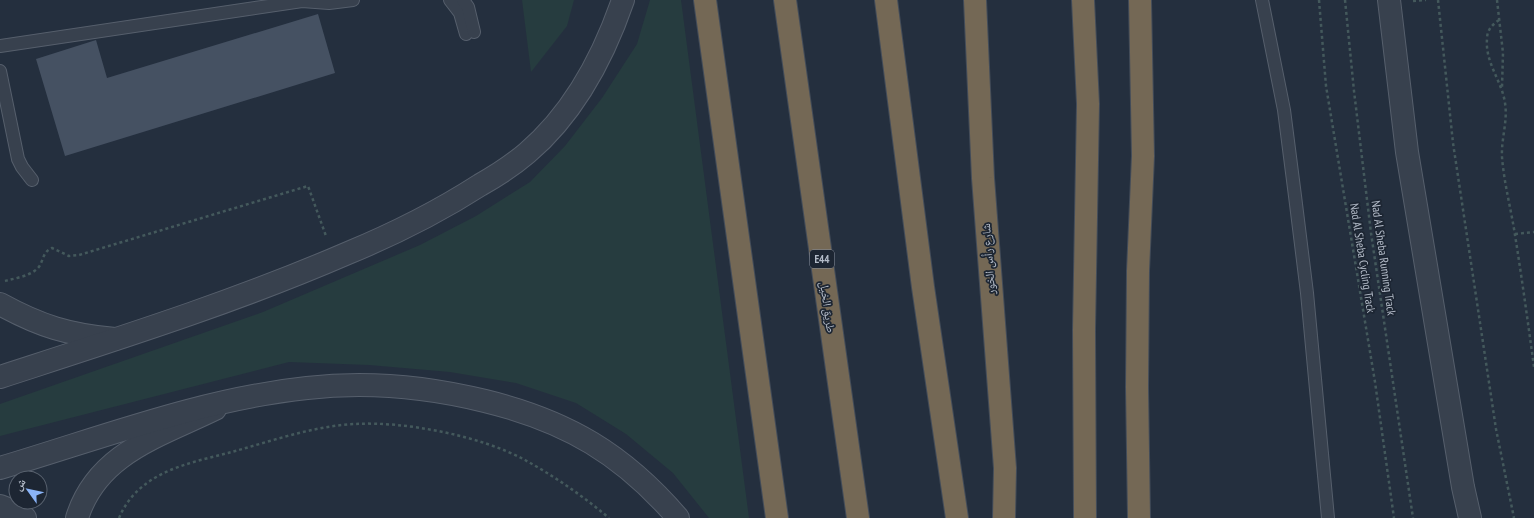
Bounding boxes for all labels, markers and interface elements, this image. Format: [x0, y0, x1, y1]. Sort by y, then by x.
street label: Nad Al Sheba Running Track [1369, 200, 1400, 317]
street label: Nad Al Sheba Cycling Track [1347, 202, 1379, 314]
street label: شارع رأس الخور [978, 223, 999, 296]
road number: E44 [810, 250, 834, 268]
street label: طريق الخيل [817, 280, 839, 334]
north arrow [8, 470, 48, 510]
text: ش [11, 476, 30, 494]

